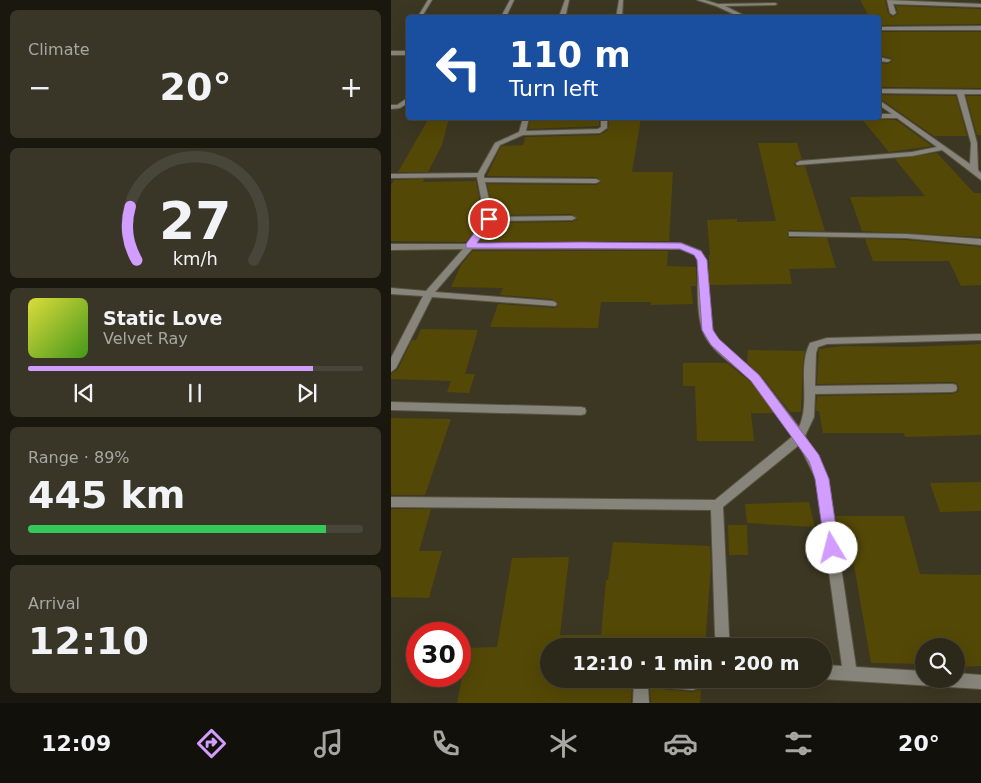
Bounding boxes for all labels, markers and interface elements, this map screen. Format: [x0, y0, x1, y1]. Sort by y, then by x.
icon: left [426, 35, 491, 100]
text: 110 m [509, 35, 631, 75]
text: Climate [28, 40, 90, 59]
text: 20° [160, 65, 231, 109]
text: − [28, 71, 51, 104]
text: + [340, 71, 363, 104]
text: Turn left [509, 76, 598, 101]
text: 27 [159, 191, 232, 251]
pin [468, 198, 510, 240]
icon: arrive [475, 205, 503, 233]
text: km/h [173, 248, 218, 269]
text: Static Love [103, 307, 223, 329]
text: Velvet Ray [103, 329, 188, 348]
icon: previous [70, 379, 98, 407]
icon: pause [181, 379, 209, 407]
icon: next [293, 379, 321, 407]
text: Range · 89% [28, 448, 130, 467]
text: 445 km [28, 473, 185, 517]
position arrow [805, 521, 857, 573]
text: Arrival [28, 594, 80, 613]
text: 12:10 [28, 619, 149, 663]
speed limit sign: 30 [406, 622, 471, 687]
map controls [915, 638, 965, 688]
button: search [915, 638, 965, 688]
text: 12:10 · 1 min · 200 m [572, 652, 800, 674]
icon: directions [194, 726, 229, 761]
icon: music [311, 726, 346, 761]
icon: phone [428, 726, 463, 761]
icon: climate [546, 726, 581, 761]
icon: car [663, 726, 698, 761]
icon: filters [781, 726, 816, 761]
text: 12:09 [41, 731, 111, 756]
text: 20° [898, 731, 940, 756]

